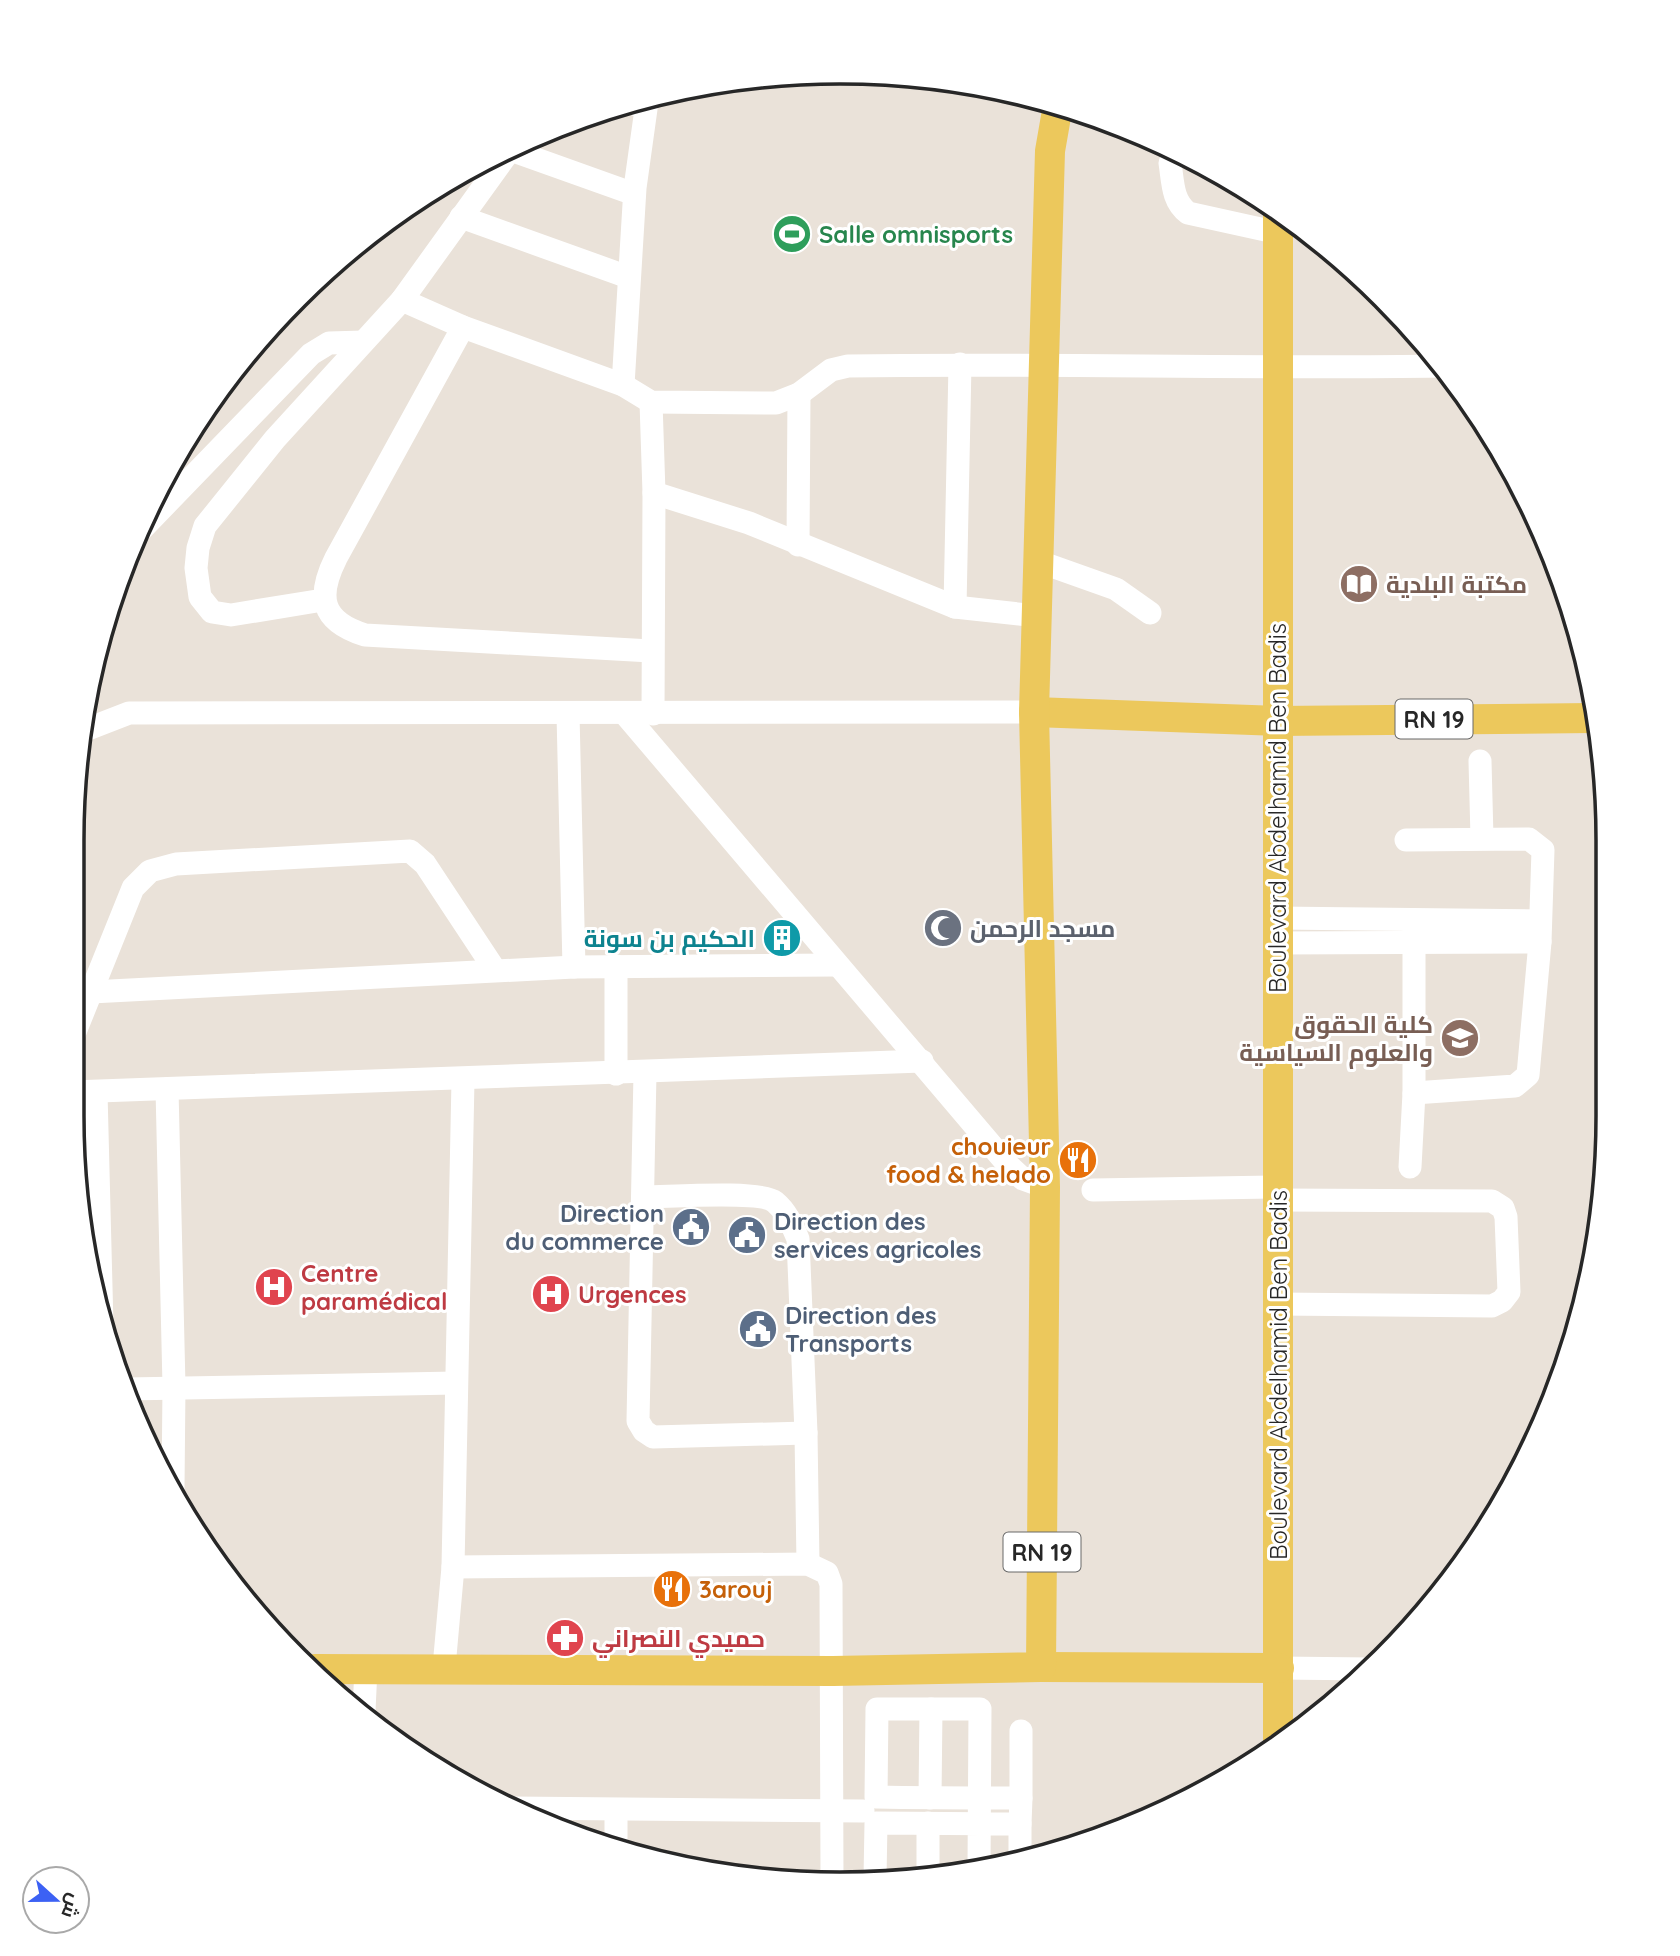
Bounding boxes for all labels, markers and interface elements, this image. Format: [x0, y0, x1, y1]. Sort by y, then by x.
sports icon: Salle omnisports [771, 213, 813, 255]
place label: Salle omnisports [819, 219, 1013, 249]
library icon: مكتبة البلدية [1338, 563, 1380, 605]
place label: مكتبة البلدية [1386, 569, 1527, 599]
street label: Boulevard Abdelhamid Ben Badis [1262, 623, 1292, 993]
road number: RN 19 [1396, 699, 1472, 738]
mosque icon: مسجد الرحمن [922, 907, 964, 949]
place label: مسجد الرحمن [970, 913, 1116, 943]
building icon: الحكيم بن سونة [761, 917, 803, 959]
place label: الحكيم بن سونة [584, 923, 755, 955]
place label: كلية الحقوق والعلوم السياسية [1239, 1009, 1433, 1069]
school or university icon: كلية الحقوق والعلوم السياسية [1439, 1017, 1481, 1059]
place label: chouieur food & helado [886, 1131, 1051, 1189]
restaurant icon: chouieur food & helado [1057, 1139, 1099, 1181]
street label: Boulevard Abdelhamid Ben Badis [1263, 1190, 1293, 1560]
place label: Direction du commerce [505, 1198, 664, 1256]
public building icon: Direction du commerce [670, 1206, 712, 1248]
place label: Direction des services agricoles [774, 1206, 981, 1264]
public building icon: Direction des services agricoles [726, 1214, 768, 1256]
place label: Centre paramédical [301, 1258, 447, 1316]
hospital icon: Centre paramédical [253, 1266, 295, 1308]
hospital icon: Urgences [530, 1273, 572, 1315]
place label: Urgences [578, 1279, 686, 1309]
place label: Direction des Transports [785, 1300, 937, 1358]
public building icon: Direction des Transports [737, 1308, 779, 1350]
road number: RN 19 [1004, 1532, 1080, 1572]
restaurant icon: 3arouj [651, 1568, 693, 1610]
place label: 3arouj [699, 1574, 773, 1604]
pharmacy icon: حميدي النصراني [544, 1617, 586, 1659]
place label: حميدي النصراني [592, 1623, 765, 1658]
north arrow [21, 1865, 91, 1935]
text: ش [56, 1890, 87, 1922]

